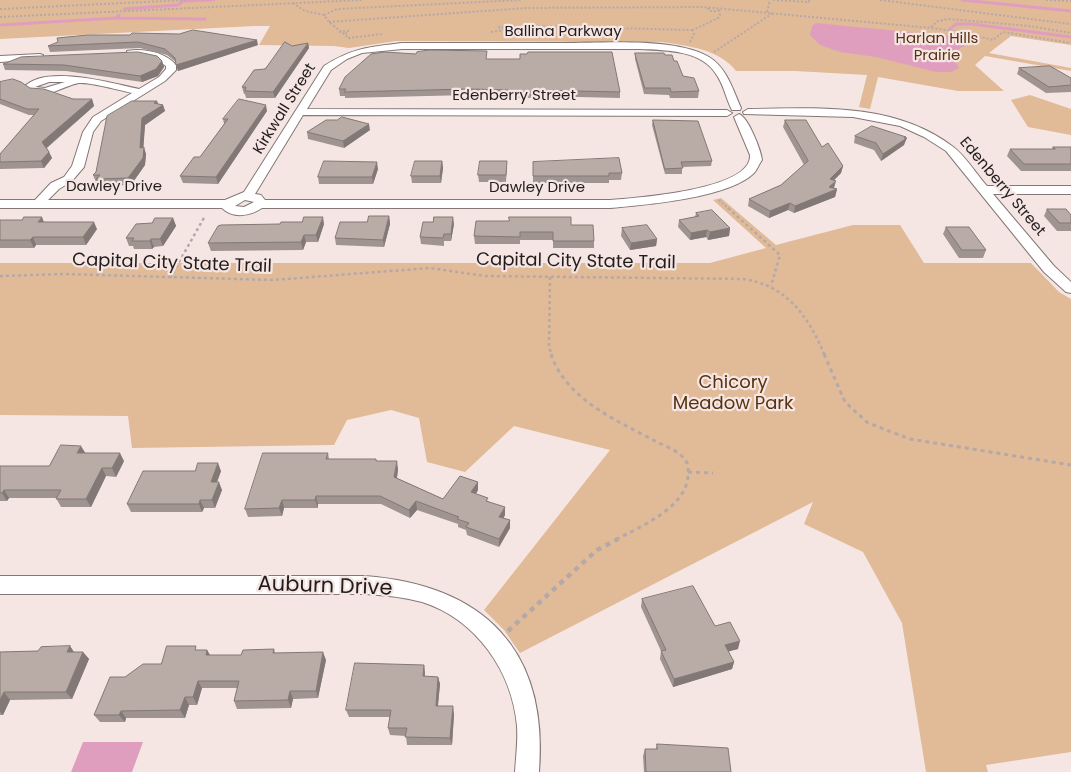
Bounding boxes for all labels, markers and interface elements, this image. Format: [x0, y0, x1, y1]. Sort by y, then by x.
street label: Ballina Parkway [504, 23, 622, 41]
park label: Harlan Hills Prairie [896, 30, 978, 65]
street label: Kirkwall Street [250, 60, 320, 158]
street label: Edenberry Street [452, 87, 576, 105]
street label: Edenberry Street [955, 134, 1049, 240]
street label: Dawley Drive [66, 178, 162, 196]
street label: Dawley Drive [489, 179, 585, 197]
street label: Capital City State Trail [476, 249, 676, 275]
street label: Capital City State Trail [72, 250, 272, 278]
park label: Chicory Meadow Park [673, 372, 793, 414]
street label: Auburn Drive [257, 572, 393, 602]

